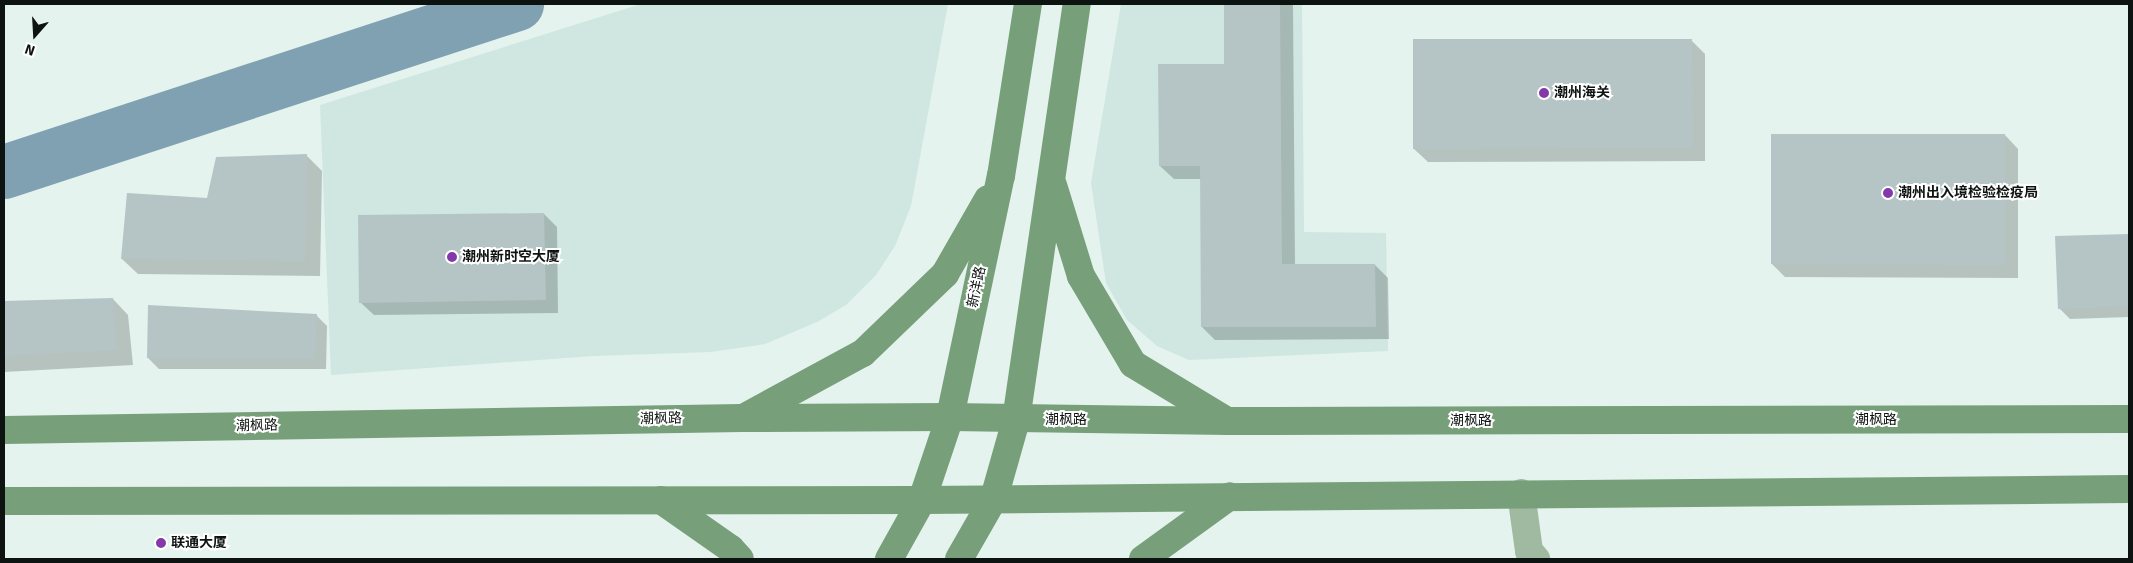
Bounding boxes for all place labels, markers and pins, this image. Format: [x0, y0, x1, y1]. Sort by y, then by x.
place label: 潮州海关 [1554, 85, 1610, 101]
marker: 潮州海关 [1538, 87, 1550, 99]
place label: 潮州出入境检验检疫局 [1898, 185, 2038, 201]
marker: 潮州出入境检验检疫局 [1882, 187, 1894, 199]
place label: 潮州新时空大厦 [462, 249, 560, 265]
marker: 潮州新时空大厦 [446, 251, 458, 263]
place label: 联通大厦 [171, 535, 227, 551]
marker: 联通大厦 [155, 537, 167, 549]

